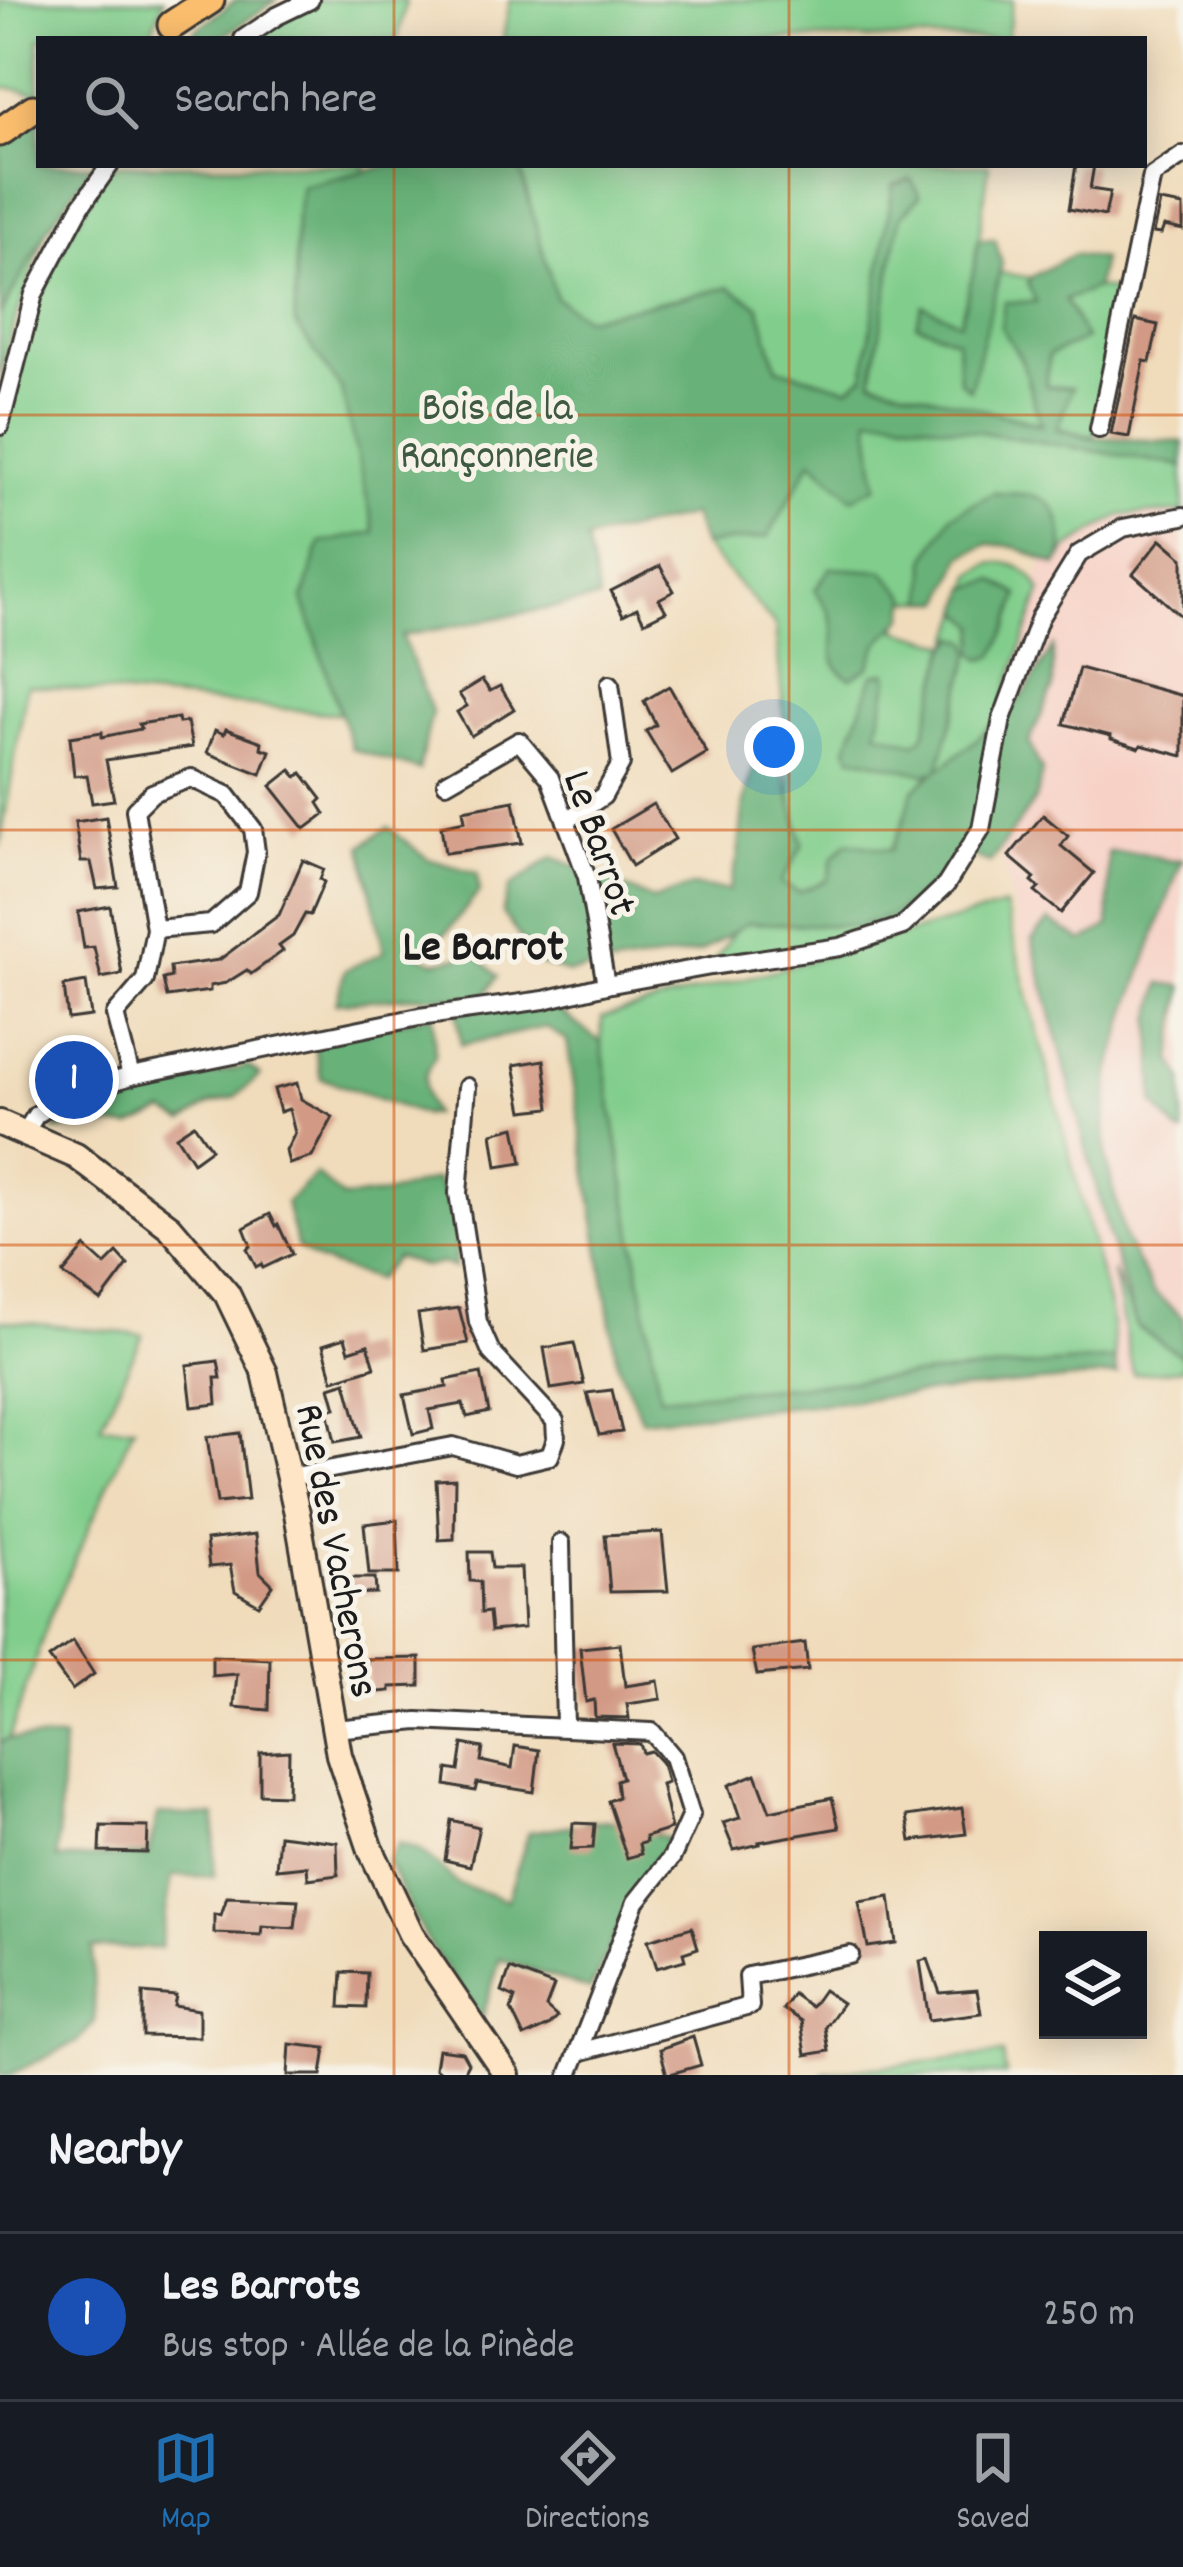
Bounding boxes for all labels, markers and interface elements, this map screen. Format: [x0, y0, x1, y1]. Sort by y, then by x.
search box [36, 36, 1147, 168]
icon: search [78, 69, 144, 135]
text: Search here [174, 70, 377, 134]
park label: Bois de la Rançonnerie [400, 381, 594, 489]
your location [744, 717, 804, 777]
street label: Le Barrot [544, 763, 649, 925]
district label: Le Barrot [403, 918, 564, 982]
pin: 1 [35, 1035, 113, 1125]
street label: Rue des Vacherons [275, 1399, 391, 1703]
map controls [1039, 1931, 1147, 2039]
button: layers [1039, 1931, 1147, 2039]
text: Nearby [48, 2117, 181, 2189]
text: Les Barrots [162, 2257, 361, 2321]
text: 1 [83, 2289, 91, 2344]
text: 250 m [1043, 2289, 1135, 2344]
text: Bus stop · Allée de la Pinède [162, 2321, 574, 2376]
tab: Map [153, 2425, 219, 2544]
tab: Directions [525, 2425, 650, 2544]
tab: Saved [956, 2425, 1030, 2544]

